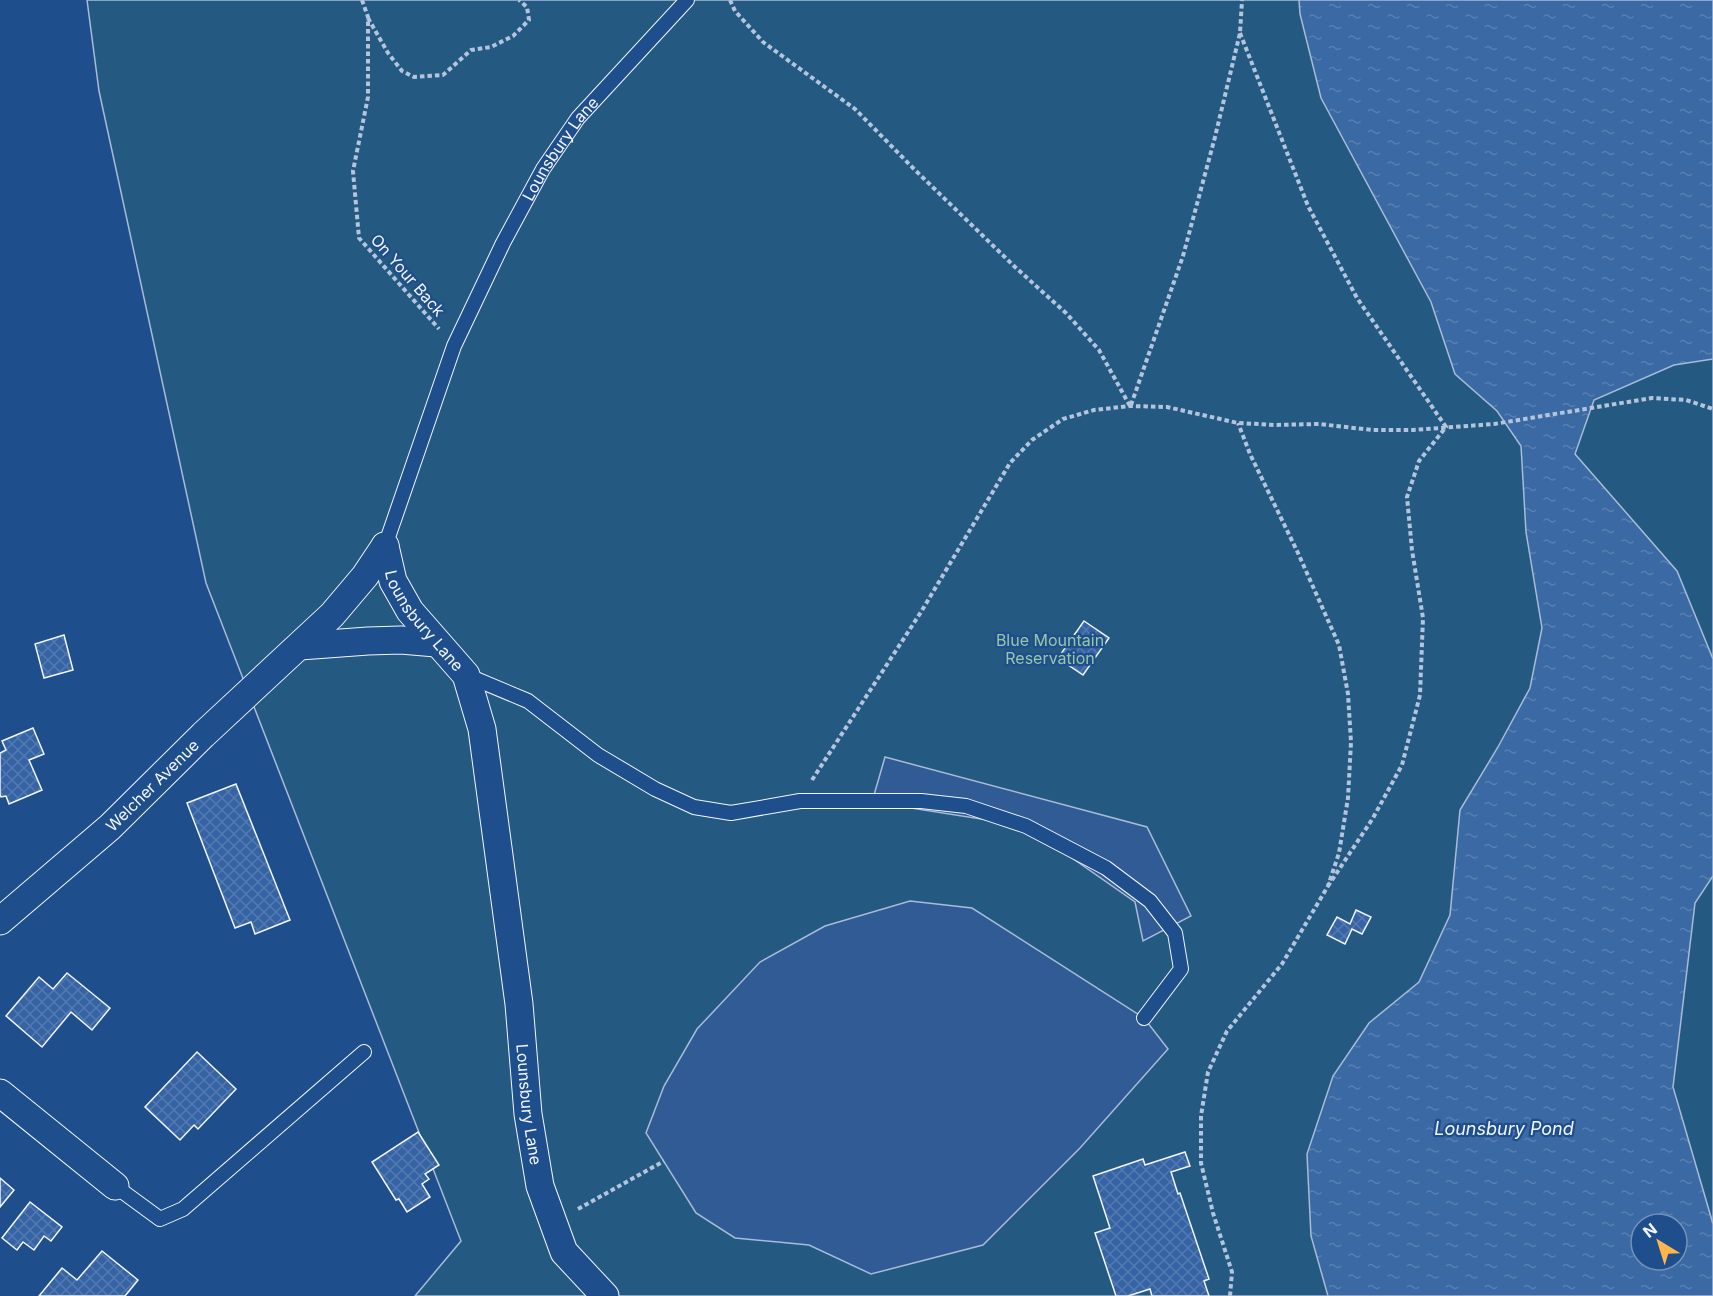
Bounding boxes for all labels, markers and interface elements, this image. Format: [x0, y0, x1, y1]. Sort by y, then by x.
street label: Lounsbury Lane [518, 93, 603, 204]
street label: On Your Back [367, 230, 449, 321]
street label: Lounsbury Lane [381, 568, 468, 675]
park label: Blue Mountain Reservation [996, 630, 1104, 668]
street label: Welcher Avenue [101, 735, 203, 836]
street label: Lounsbury Lane [512, 1043, 546, 1166]
water label: Lounsbury Pond [1434, 1118, 1574, 1139]
north arrow [1629, 1212, 1689, 1272]
text: N [1639, 1219, 1661, 1242]

